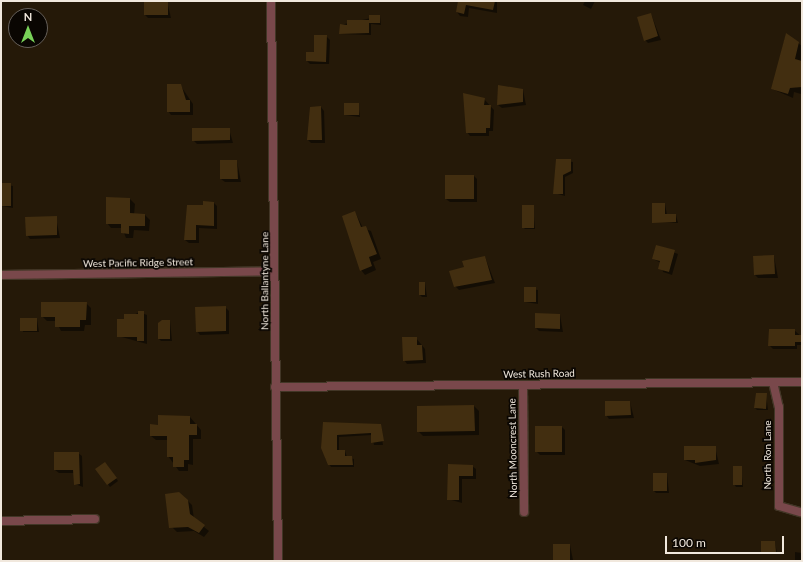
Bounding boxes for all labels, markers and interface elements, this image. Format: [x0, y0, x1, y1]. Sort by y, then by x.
north arrow [8, 8, 48, 48]
text: N [24, 10, 32, 23]
street label: North Ballantyne Lane [259, 232, 271, 330]
street label: West Pacific Ridge Street [83, 256, 193, 270]
street label: West Rush Road [503, 367, 575, 381]
street label: North Mooncrest Lane [506, 398, 520, 498]
street label: North Ron Lane [762, 420, 774, 490]
scale bar [667, 528, 786, 554]
text: 100 m [672, 535, 706, 550]

